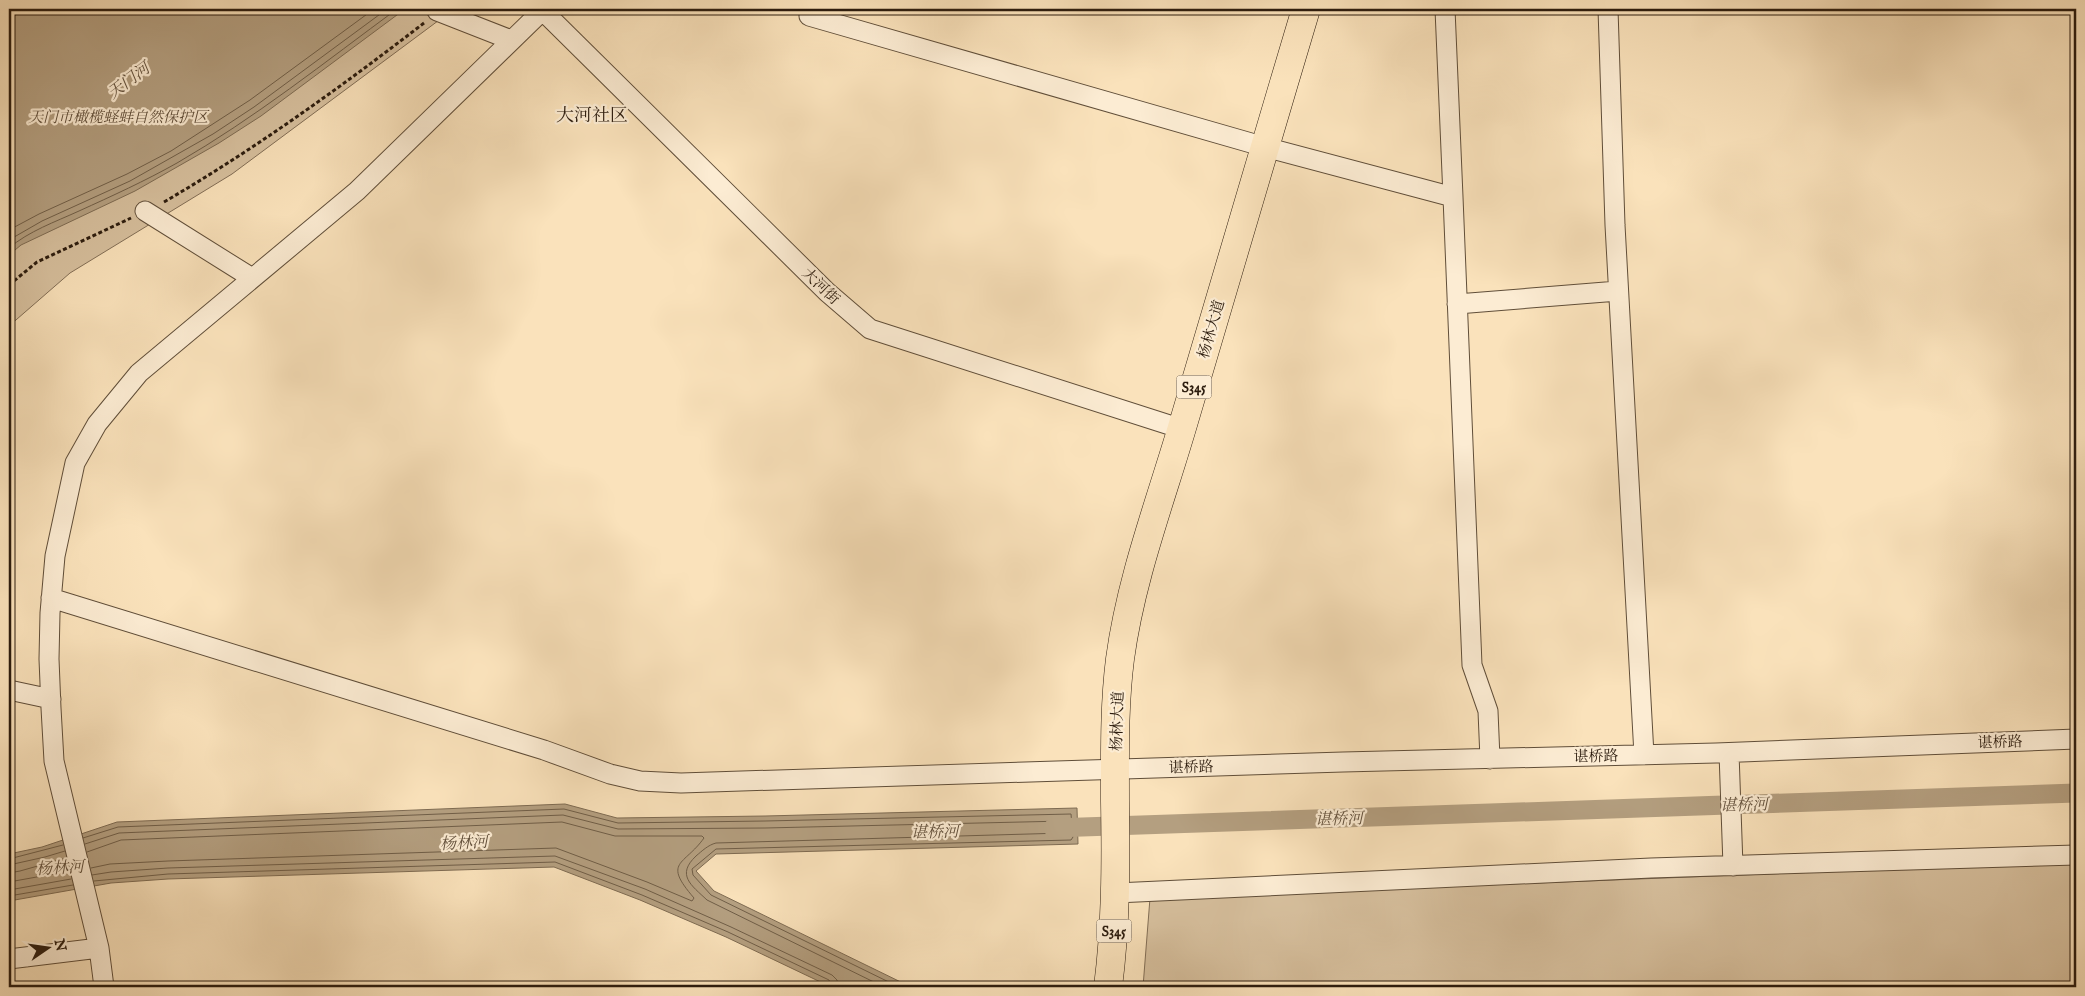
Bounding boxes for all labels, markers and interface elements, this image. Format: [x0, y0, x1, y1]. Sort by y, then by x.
water label: 天门河 [104, 57, 157, 104]
district label: 大河社区 [556, 105, 628, 128]
park label: 天门市橄榄蛏蚌自然保护区 [28, 108, 210, 127]
street label: 大河街 [798, 264, 843, 309]
street label: 杨林大道 [1194, 298, 1229, 361]
road number: S345 [1176, 376, 1212, 398]
street label: 杨林大道 [1107, 691, 1128, 751]
street label: 谌桥路 [1977, 732, 2023, 753]
street label: 谌桥路 [1573, 747, 1619, 766]
street label: 谌桥路 [1168, 757, 1214, 778]
water label: 谌桥河 [1720, 795, 1771, 817]
water label: 谌桥河 [1315, 809, 1366, 831]
water label: 谌桥河 [911, 823, 962, 843]
water label: 杨林河 [440, 833, 492, 855]
water label: 杨林河 [36, 858, 88, 880]
road number: S345 [1096, 919, 1132, 942]
north arrow [22, 924, 72, 974]
text: N [49, 936, 70, 953]

